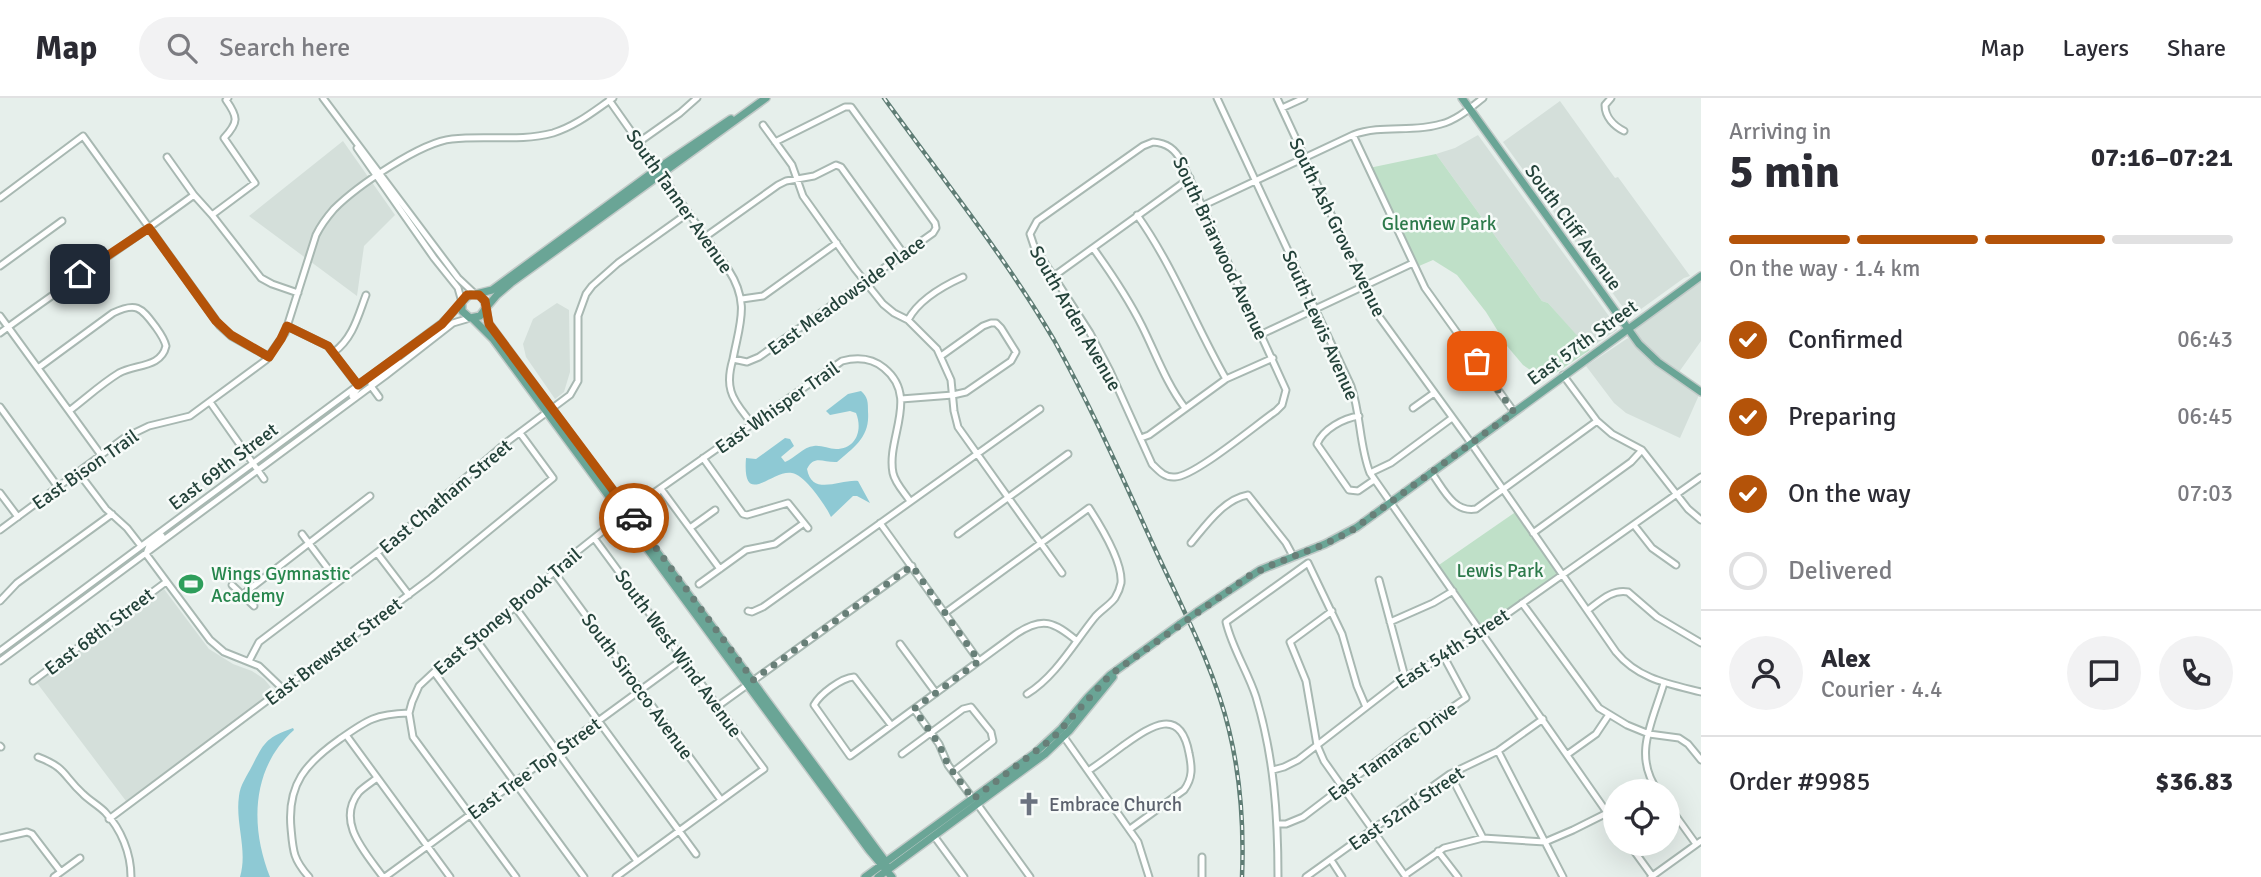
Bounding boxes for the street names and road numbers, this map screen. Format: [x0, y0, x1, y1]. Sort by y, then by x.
street label: South Tanner Avenue [620, 125, 738, 278]
street label: South Ash Grove Avenue [1283, 134, 1391, 321]
street label: South Briarwood Avenue [1167, 153, 1273, 344]
street label: South Cliff Avenue [1519, 160, 1627, 295]
street label: East Meadowside Place [763, 231, 930, 361]
street label: South Arden Avenue [1024, 241, 1127, 396]
street label: South Lewis Avenue [1276, 247, 1364, 404]
street label: East 57th Street [1523, 295, 1643, 391]
street label: East Whisper Trail [711, 356, 844, 459]
street label: East 69th Street [164, 418, 283, 516]
street label: East Bison Trail [28, 424, 143, 515]
street label: East Chatham Street [374, 434, 517, 559]
street label: East Stoney Brook Trail [429, 543, 587, 681]
street label: South West Wind Avenue [609, 565, 747, 742]
street label: East 68th Street [40, 583, 159, 681]
street label: East Brewster Street [260, 592, 407, 711]
street label: East 54th Street [1391, 603, 1514, 694]
street label: South Sirocco Avenue [576, 609, 698, 765]
street label: East Tamarac Drive [1323, 697, 1462, 807]
street label: East Tree Top Street [463, 712, 606, 825]
street label: East 52nd Street [1344, 761, 1469, 856]

